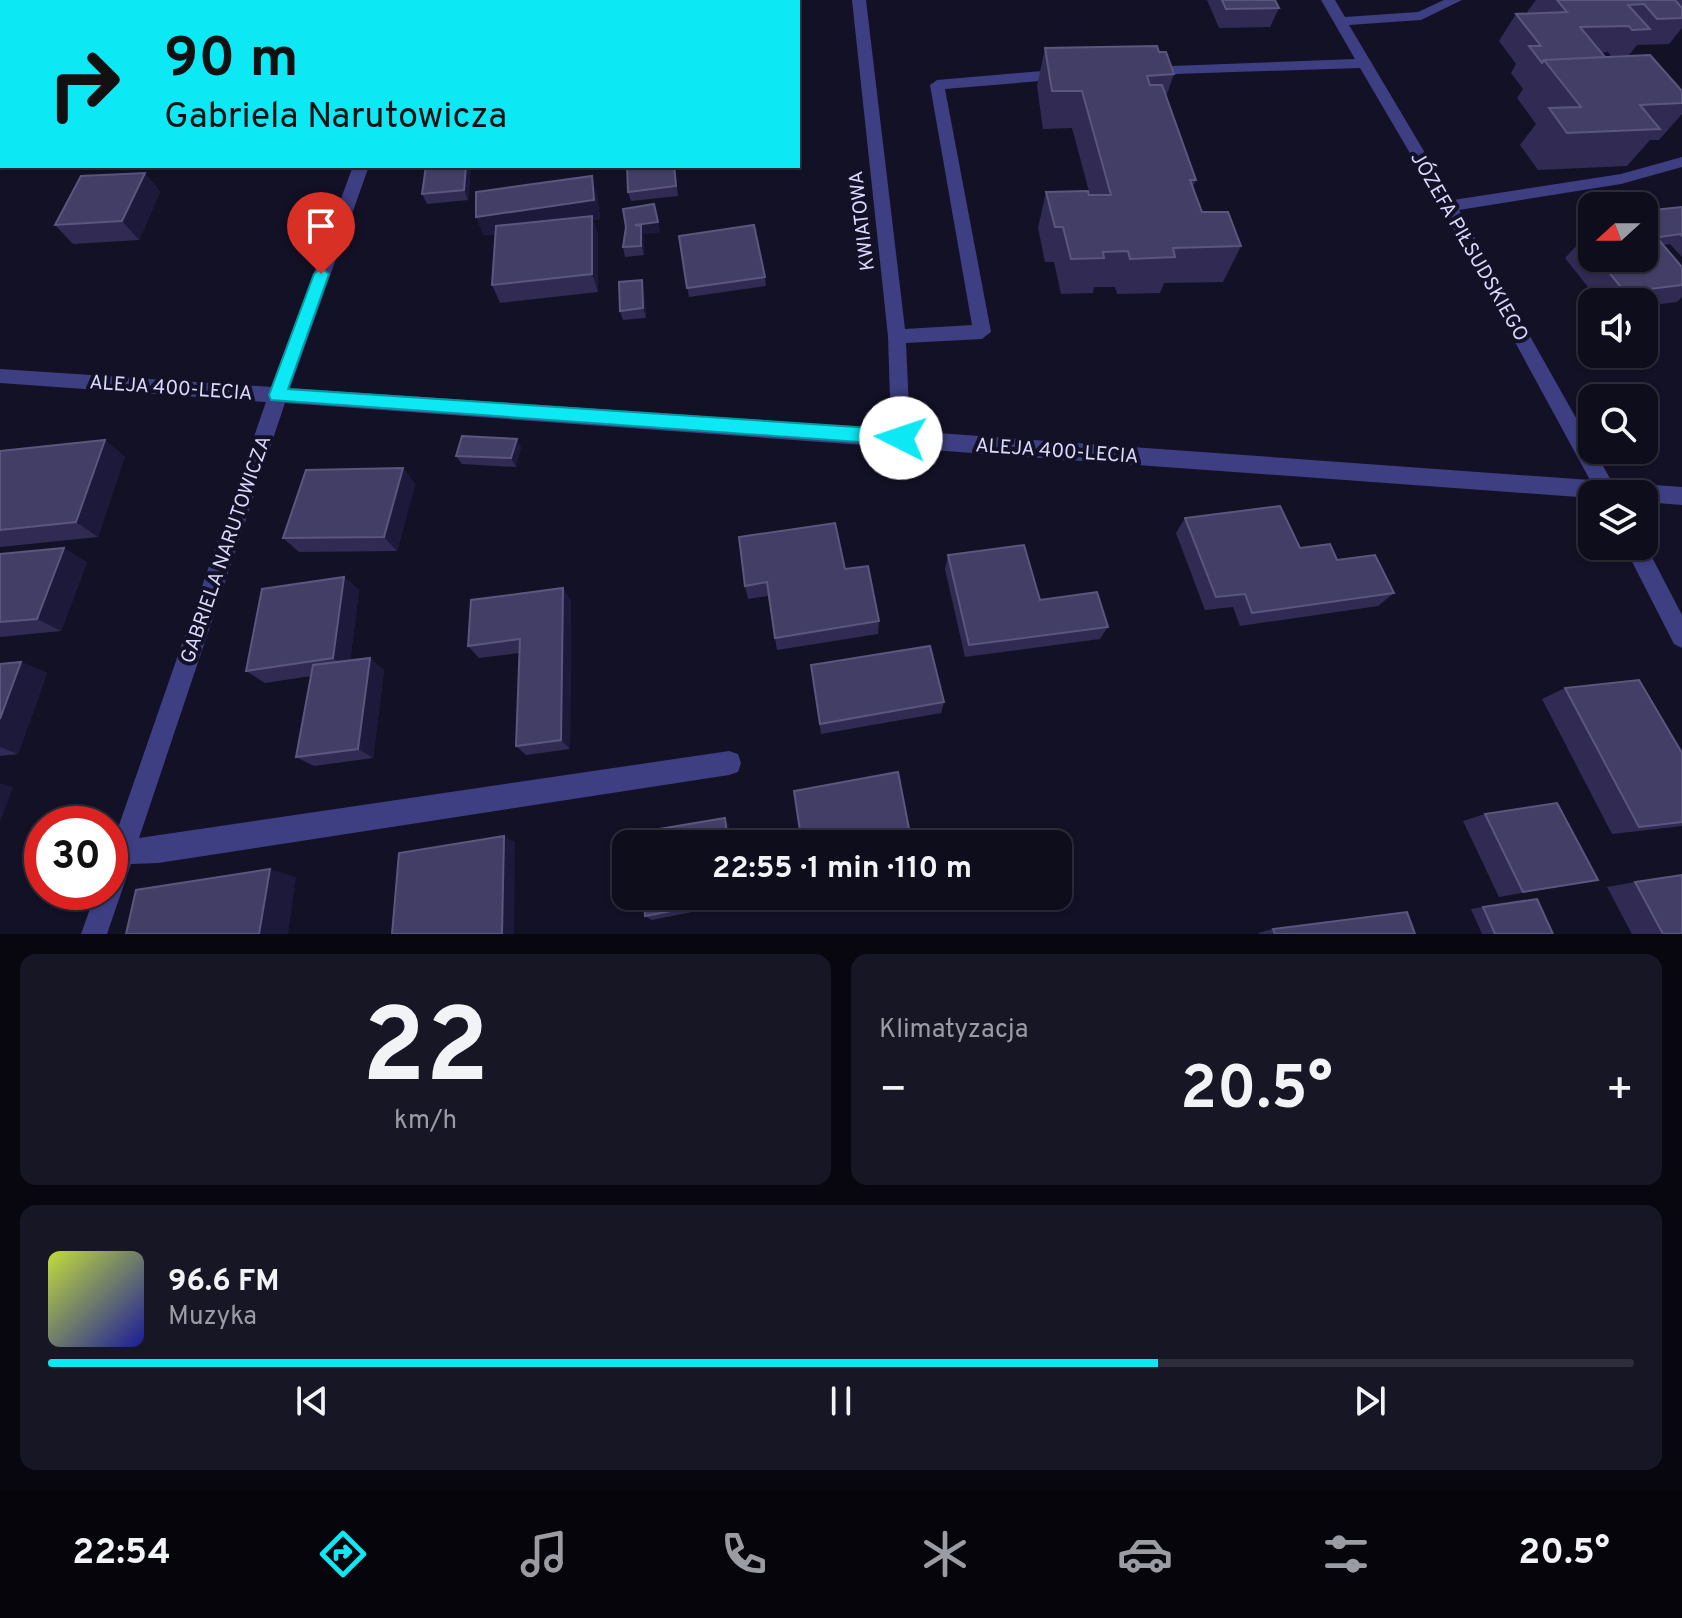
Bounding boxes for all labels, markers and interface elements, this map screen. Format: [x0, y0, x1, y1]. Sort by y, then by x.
text: 90 m [164, 26, 299, 96]
icon: right [32, 32, 136, 136]
text: Gabriela Narutowicza [164, 95, 507, 141]
street label: JÓZEFA PIŁSUDSKIEGO [1403, 146, 1535, 347]
street label: KWIATOWA [844, 169, 882, 272]
pin [287, 192, 355, 274]
north arrow [1578, 192, 1658, 272]
map controls [1578, 192, 1658, 560]
icon: arrive [299, 204, 343, 248]
button: sound [1578, 288, 1658, 368]
street label: ALEJA 400-LECIA [88, 370, 253, 408]
button: search [1578, 384, 1658, 464]
position arrow [859, 396, 943, 480]
street label: GABRIELA NARUTOWICZA [176, 432, 278, 667]
street label: ALEJA 400-LECIA [974, 433, 1139, 471]
button: layers [1578, 480, 1658, 560]
speed limit sign: 30 [24, 806, 128, 910]
text: 22:55 · 1 min · 110 m [712, 851, 972, 888]
text: 22 [362, 987, 489, 1119]
text: Klimatyzacja [879, 1014, 1028, 1047]
text: 20.5° [1180, 1054, 1333, 1130]
text: − [879, 1064, 907, 1120]
text: + [1606, 1064, 1634, 1120]
text: km/h [394, 1105, 457, 1138]
text: 96.6 FM [168, 1264, 280, 1301]
text: Muzyka [168, 1301, 257, 1334]
icon: previous [290, 1379, 334, 1423]
icon: pause [819, 1379, 863, 1423]
icon: next [1348, 1379, 1392, 1423]
icon: directions [315, 1526, 371, 1582]
icon: music [516, 1526, 572, 1582]
icon: phone [716, 1526, 772, 1582]
icon: climate [917, 1526, 973, 1582]
icon: car [1117, 1526, 1173, 1582]
icon: filters [1318, 1526, 1374, 1582]
text: 22:54 [72, 1531, 171, 1577]
text: 20.5° [1518, 1531, 1610, 1577]

